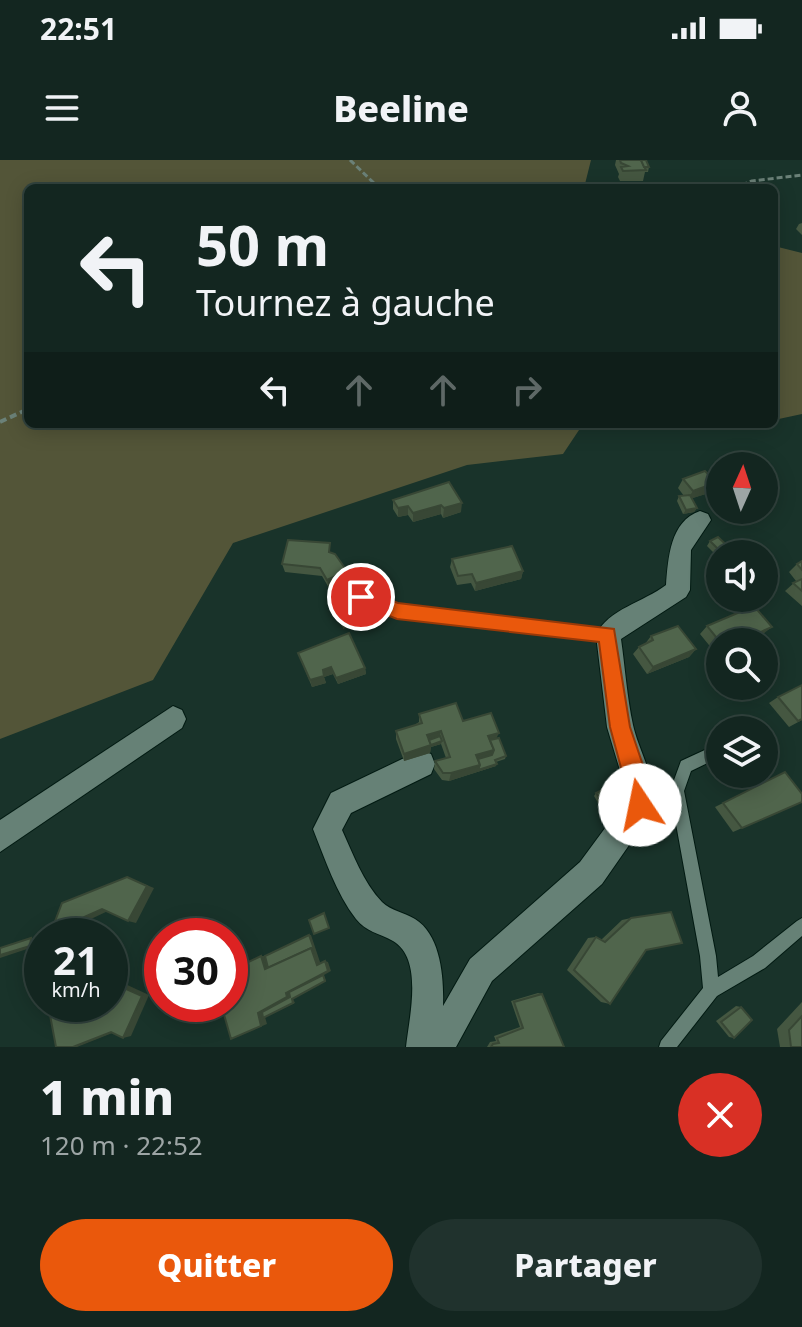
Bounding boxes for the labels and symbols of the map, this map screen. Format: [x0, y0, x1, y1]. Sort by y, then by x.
north arrow [706, 452, 778, 524]
pin [327, 563, 395, 631]
position arrow [598, 763, 682, 847]
speed limit sign: 30 [144, 918, 248, 1022]

